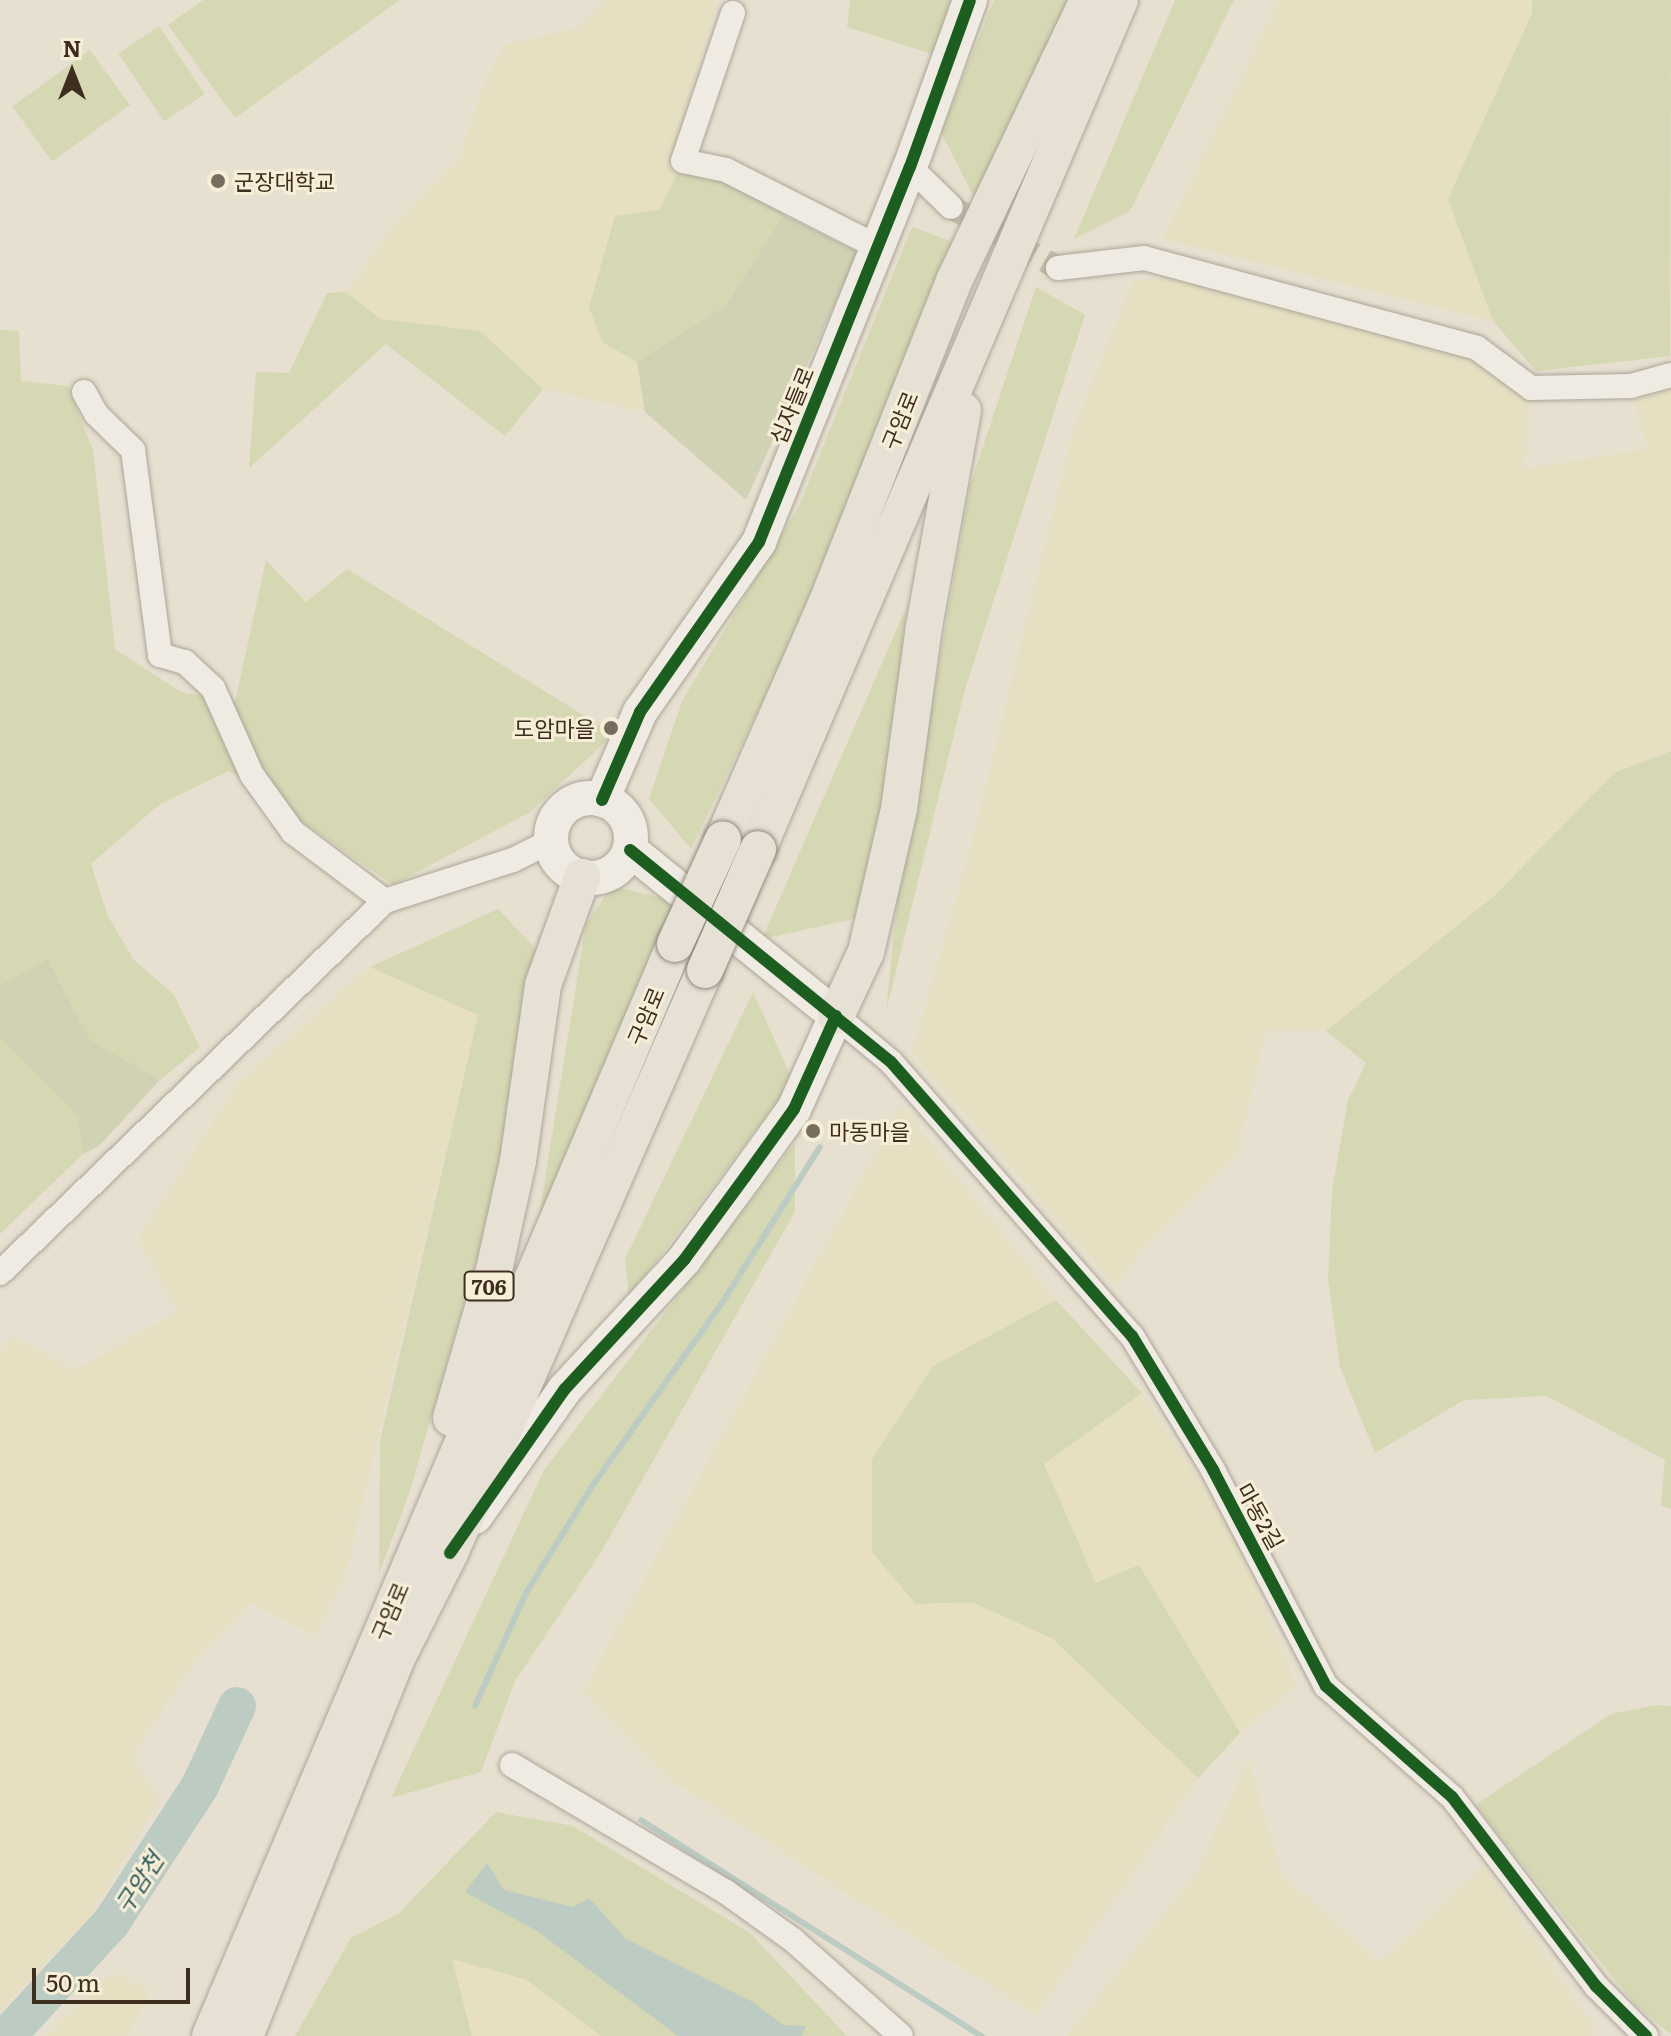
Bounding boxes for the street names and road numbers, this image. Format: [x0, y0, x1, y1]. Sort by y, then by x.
street label: 십자들로 [764, 363, 818, 447]
street label: 구암로 [875, 387, 923, 453]
street label: 구암로 [621, 983, 669, 1049]
road number: 706 [463, 1270, 515, 1302]
street label: 마동2길 [1232, 1478, 1290, 1554]
street label: 구암로 [365, 1578, 413, 1644]

